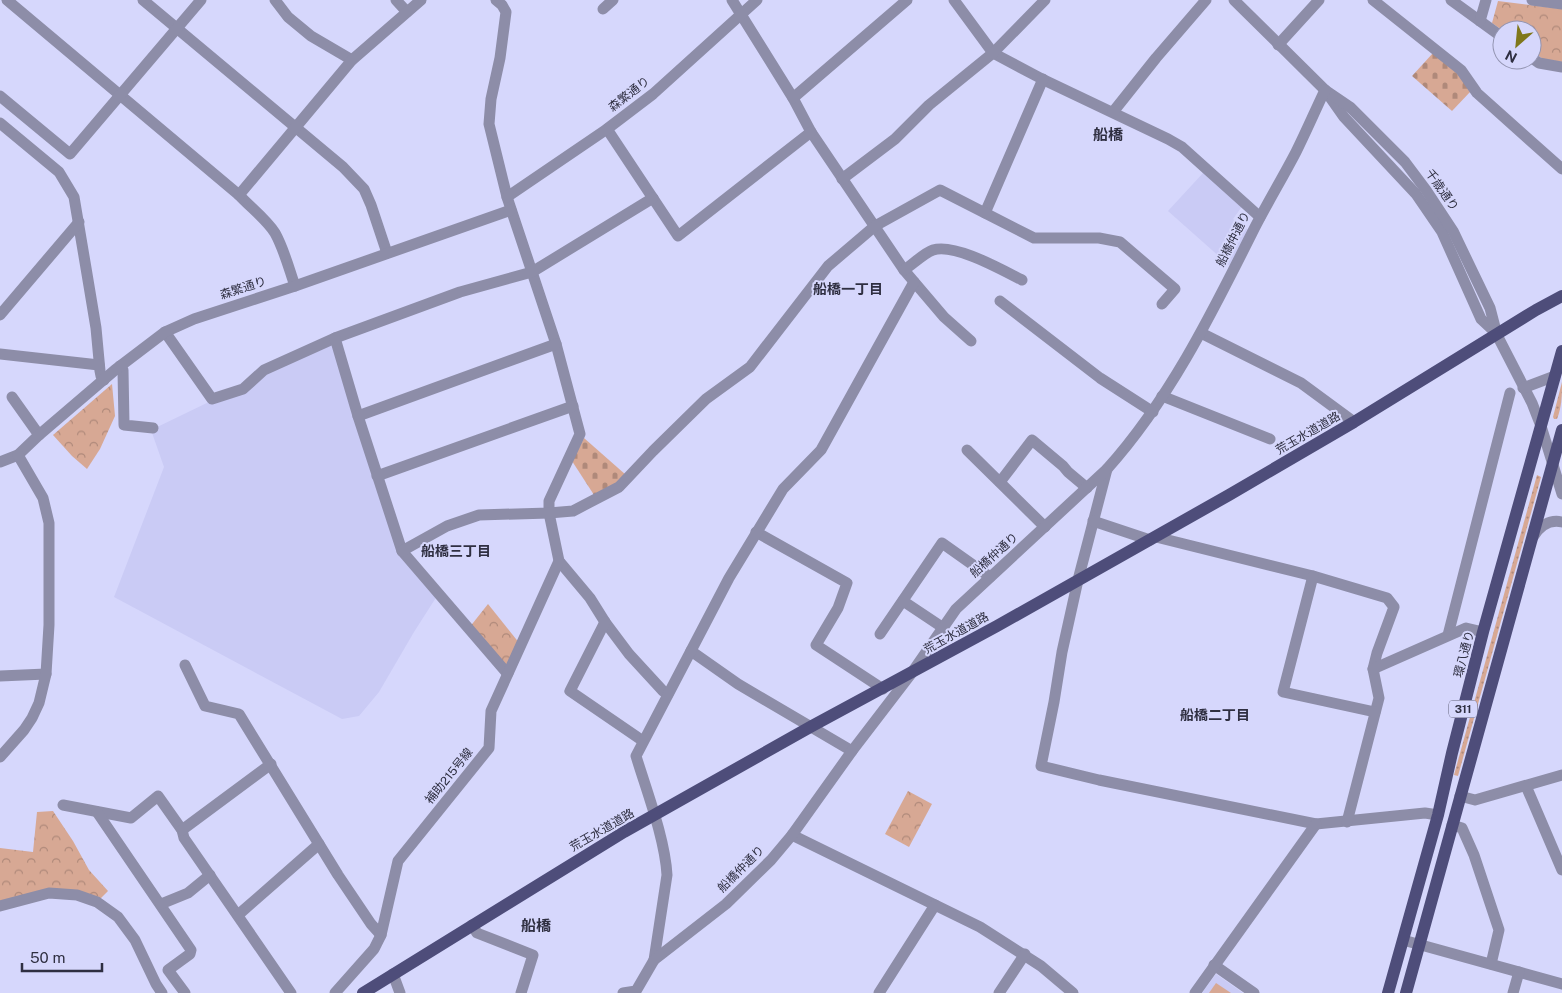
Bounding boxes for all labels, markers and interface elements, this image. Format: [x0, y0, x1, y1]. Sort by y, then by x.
north arrow [1492, 20, 1542, 70]
text: N [1503, 47, 1520, 66]
street label: 森繁通り [606, 74, 652, 114]
district label: 船橋 [1093, 126, 1124, 143]
street label: 千歳通り [1422, 166, 1462, 214]
street label: 船橋仲通り [1213, 209, 1253, 269]
street label: 森繁通り [218, 274, 268, 302]
district label: 船橋一丁目 [813, 281, 883, 297]
street label: 荒玉水道道路 [1273, 409, 1343, 457]
street label: 船橋仲通り [967, 530, 1021, 580]
district label: 船橋三丁目 [421, 543, 491, 559]
street label: 荒玉水道道路 [921, 609, 991, 657]
street label: 環八通り [1451, 629, 1477, 679]
road number: 311 [1449, 701, 1477, 718]
district label: 船橋二丁目 [1180, 707, 1250, 723]
street label: 補助215号線 [422, 745, 476, 807]
street label: 荒玉水道道路 [567, 806, 637, 854]
street label: 船橋仲通り [715, 843, 767, 895]
district label: 船橋 [521, 917, 552, 934]
scale bar [22, 940, 102, 972]
text: 50 m [30, 949, 65, 966]

